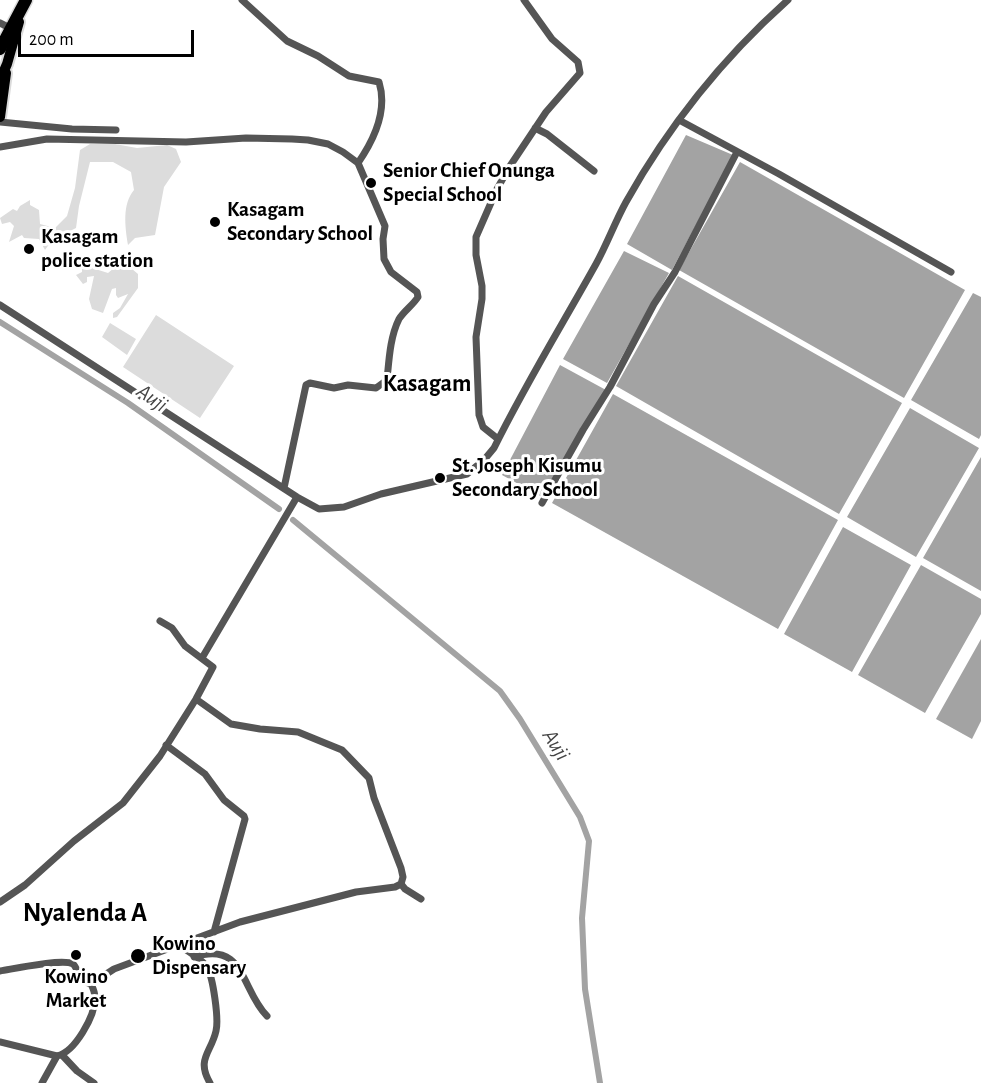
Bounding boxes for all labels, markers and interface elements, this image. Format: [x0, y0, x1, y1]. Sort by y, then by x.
scale bar [21, 18, 196, 56]
text: 200 m [29, 31, 74, 49]
place label: Senior Chief Onunga Special School [383, 158, 555, 208]
marker: Senior Chief Onunga Special School [364, 176, 378, 190]
place label: Kasagam Secondary School [227, 197, 373, 247]
marker: Kasagam Secondary School [208, 215, 222, 229]
place label: Kasagam police station [41, 224, 154, 274]
marker: Kasagam police station [22, 242, 36, 256]
district label: Kasagam [383, 370, 471, 398]
water label: Auji [131, 378, 173, 418]
place label: St. Joseph Kisumu Secondary School [452, 453, 602, 503]
marker: St. Joseph Kisumu Secondary School [433, 471, 447, 485]
water label: Auji [536, 724, 576, 766]
district label: Nyalenda A [23, 897, 147, 929]
place label: Kowino Dispensary [152, 931, 246, 981]
marker: Kowino Dispensary [129, 947, 147, 965]
marker: Kowino Market [69, 948, 83, 962]
place label: Kowino Market [44, 964, 108, 1014]

